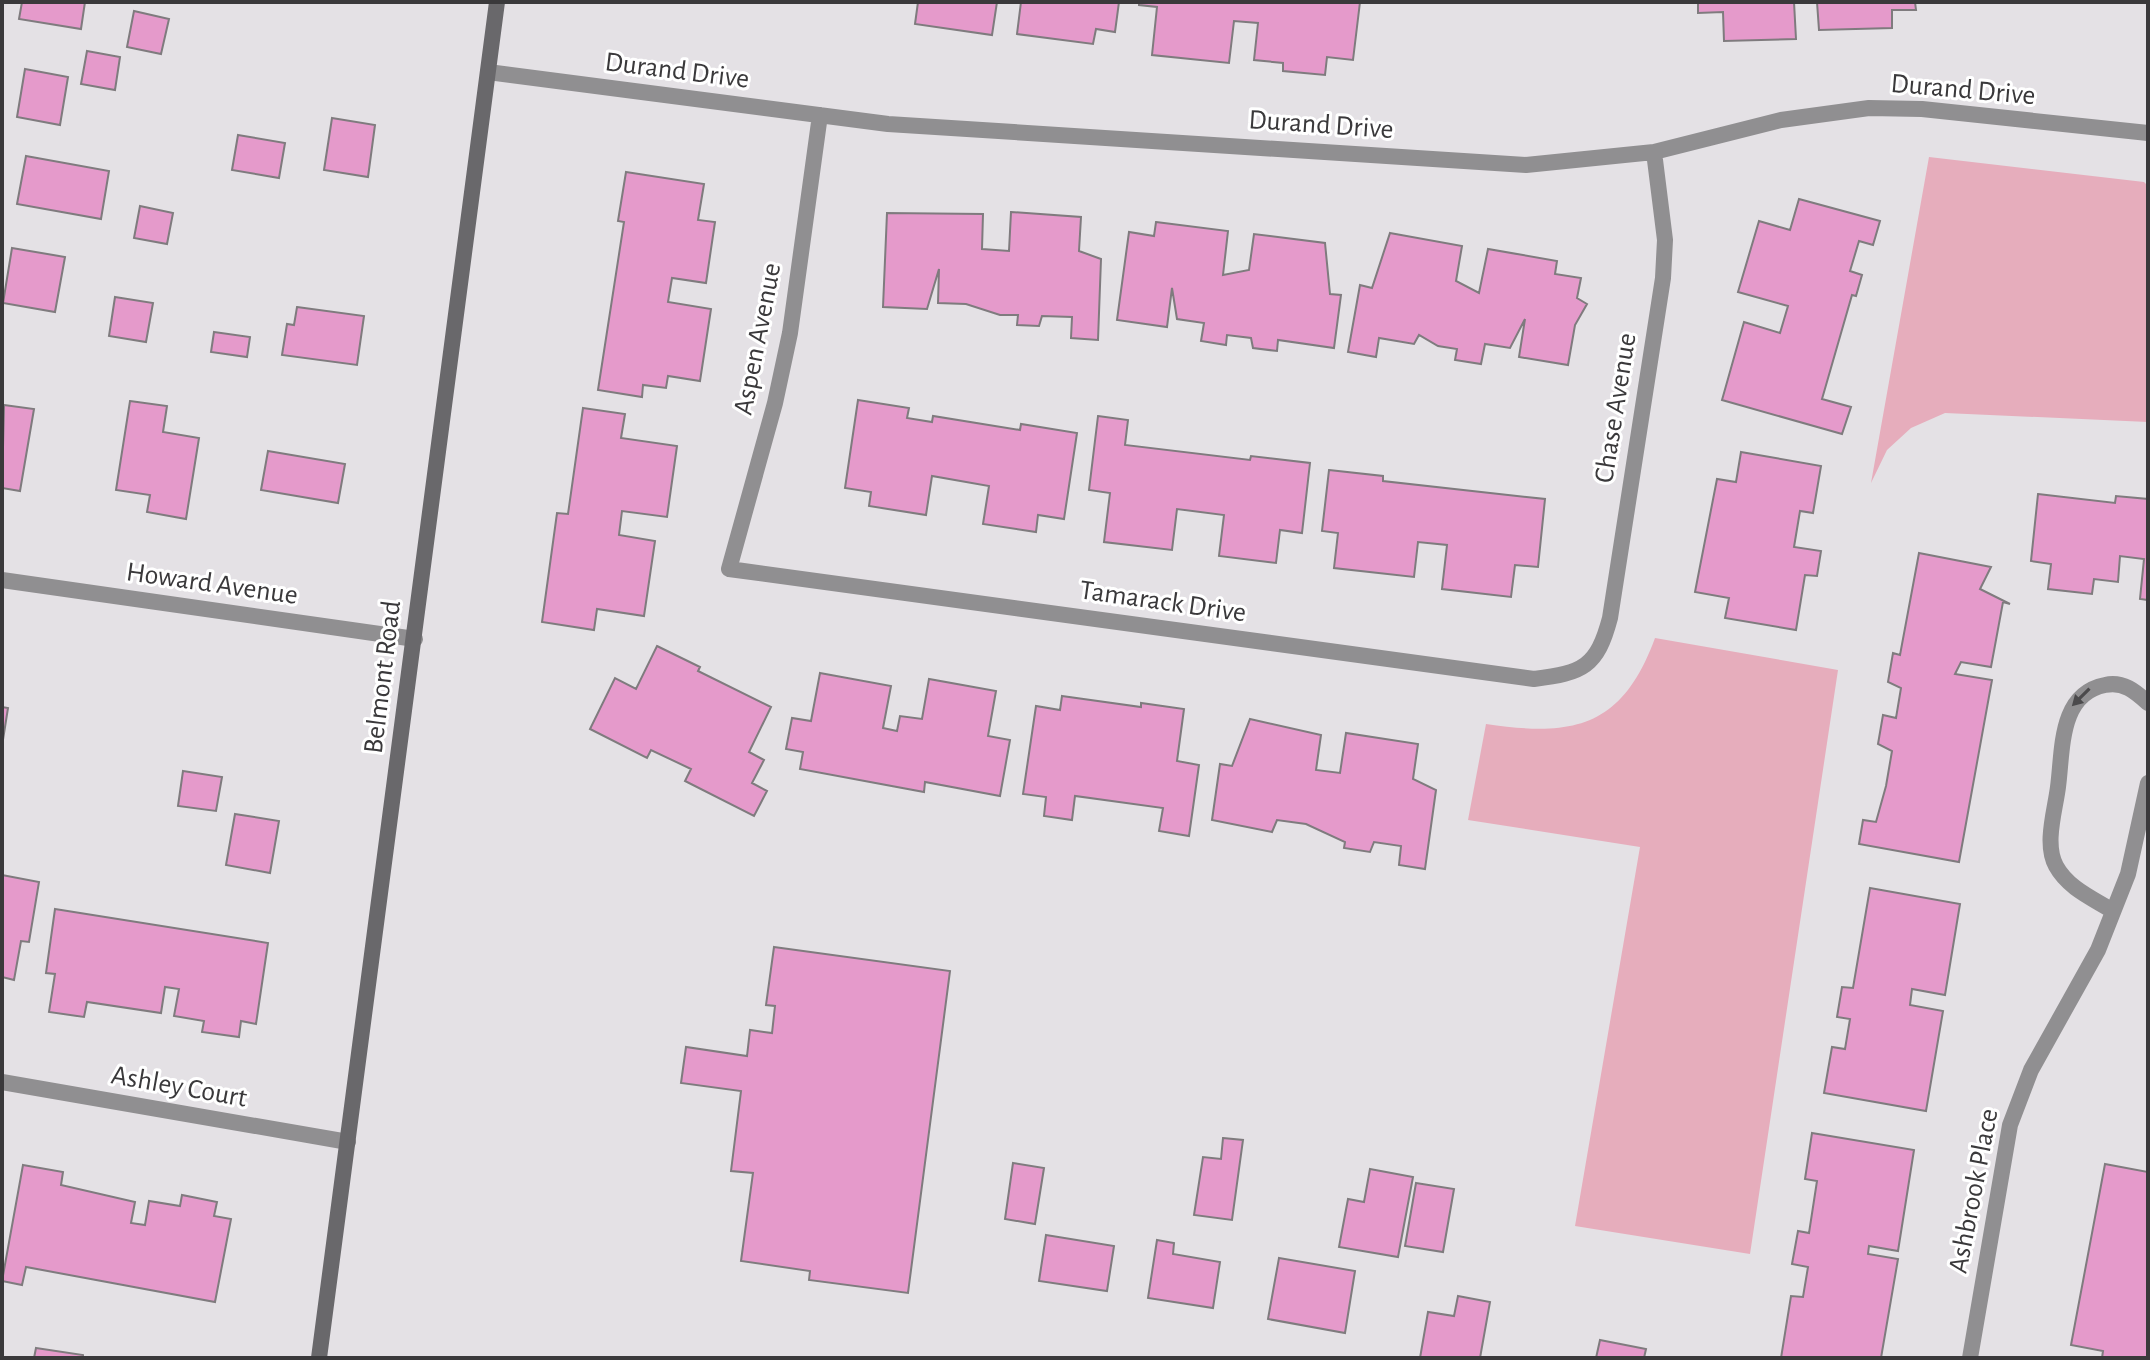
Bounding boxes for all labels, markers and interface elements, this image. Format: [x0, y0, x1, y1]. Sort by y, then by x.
street label: Durand Drive [603, 48, 751, 94]
street label: Durand Drive [1889, 70, 2037, 110]
street label: Durand Drive [1248, 106, 1394, 144]
street label: Aspen Avenue [730, 261, 786, 417]
street label: Chase Avenue [1590, 331, 1642, 485]
street label: Howard Avenue [124, 558, 300, 610]
street label: Tamarack Drive [1078, 576, 1248, 628]
street label: Belmont Road [360, 599, 406, 755]
one-way arrow [2072, 688, 2091, 706]
street label: Ashley Court [109, 1061, 249, 1113]
street label: Ashbrook Place [1944, 1106, 2004, 1276]

